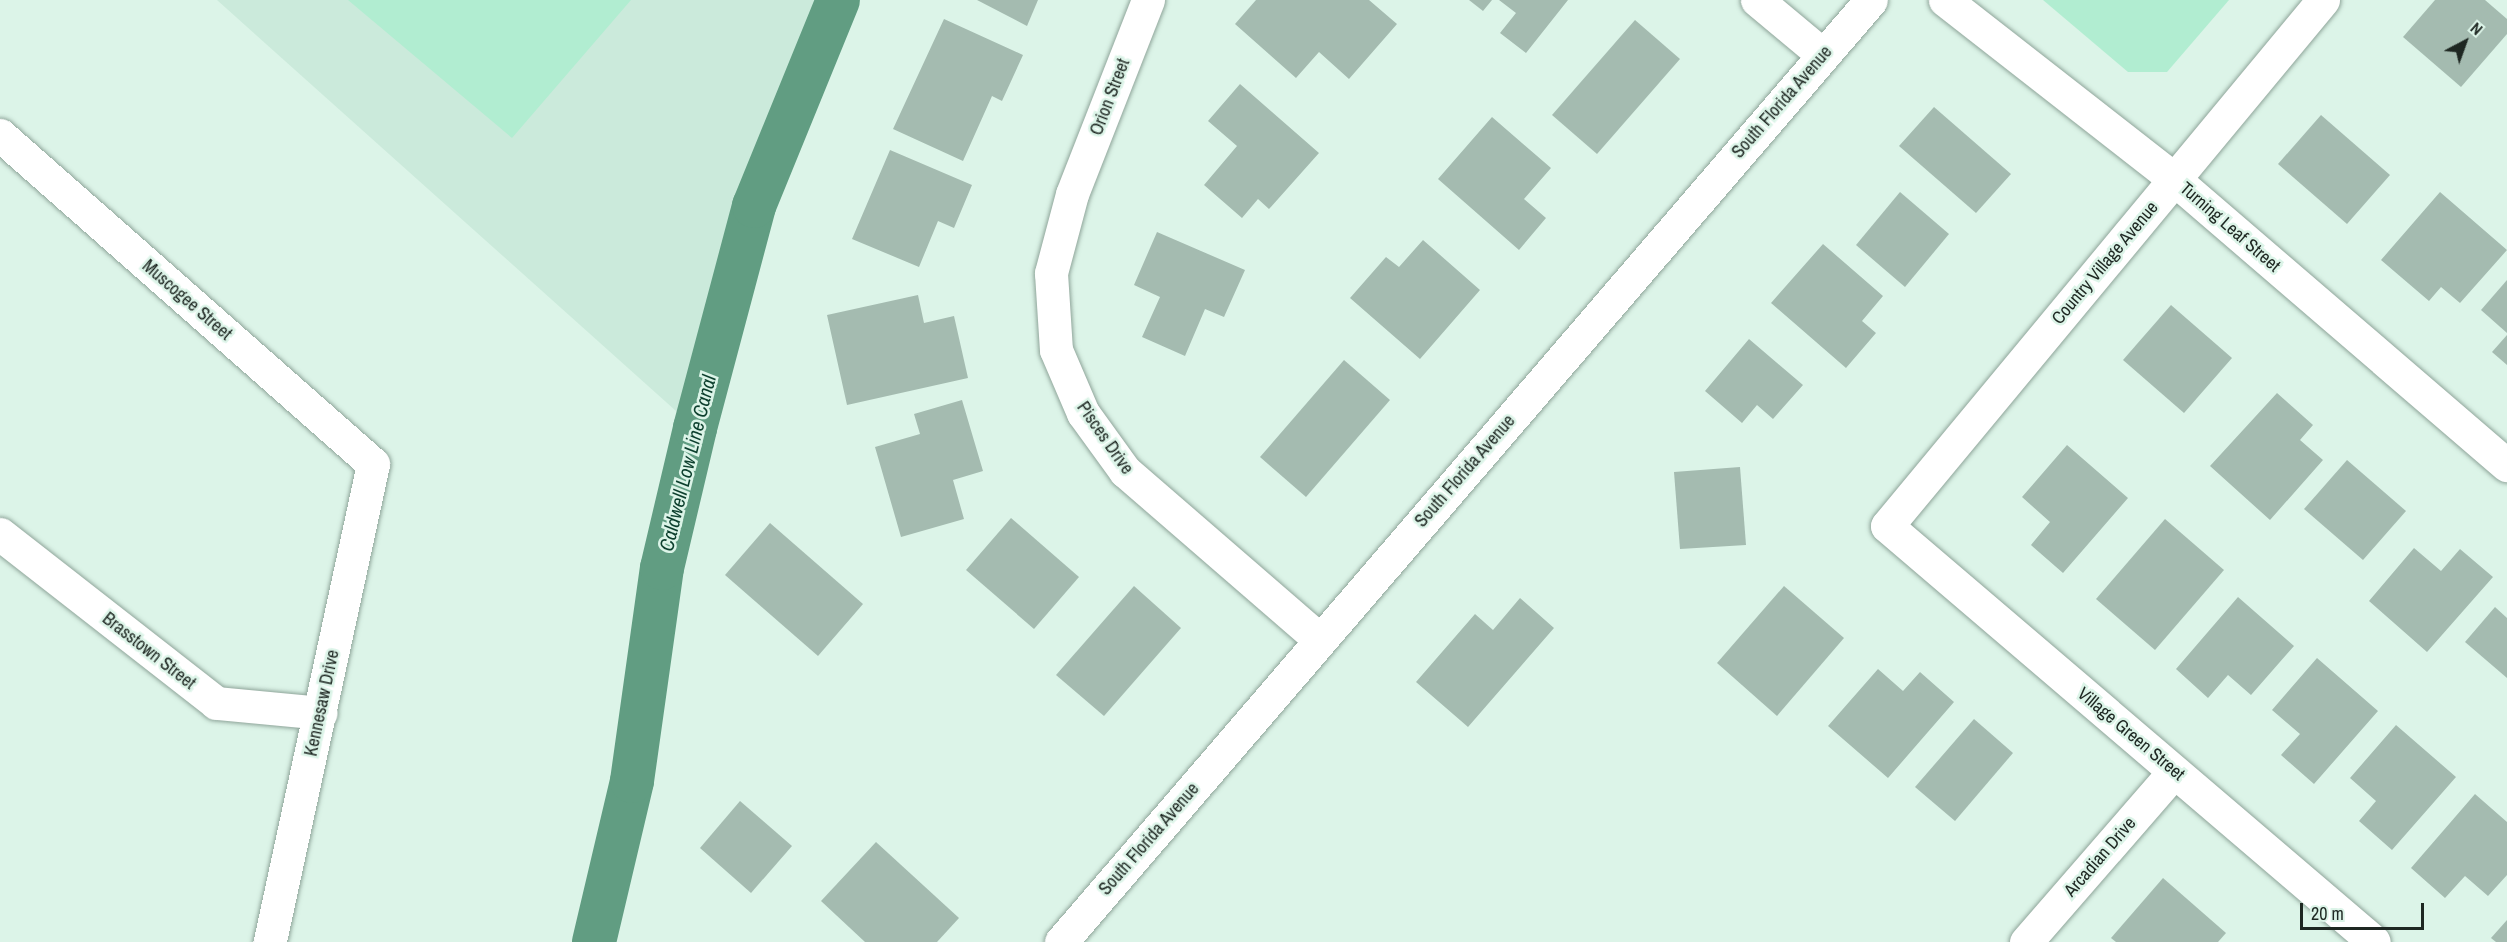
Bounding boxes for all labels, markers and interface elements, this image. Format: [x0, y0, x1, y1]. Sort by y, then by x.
north arrow [2435, 12, 2495, 72]
text: N [2466, 17, 2488, 40]
street label: South Florida Avenue [1727, 41, 1837, 163]
street label: Orion Street [1086, 56, 1134, 138]
street label: Turning Leaf Street [2175, 178, 2285, 276]
street label: Country Village Avenue [2047, 197, 2163, 329]
street label: Muscogee Street [138, 255, 236, 345]
water label: Caldwell Low Line Canal [654, 373, 720, 553]
street label: Pisces Drive [1072, 398, 1138, 478]
street label: South Florida Avenue [1410, 410, 1520, 532]
street label: Brasstown Street [98, 608, 200, 694]
street label: Kennesaw Drive [300, 648, 344, 758]
street label: Village Green Street [2073, 683, 2189, 785]
street label: South Florida Avenue [1094, 778, 1204, 900]
street label: Arcadian Drive [2060, 813, 2140, 901]
scale bar [2303, 891, 2428, 929]
text: 20 m [2311, 901, 2344, 926]

